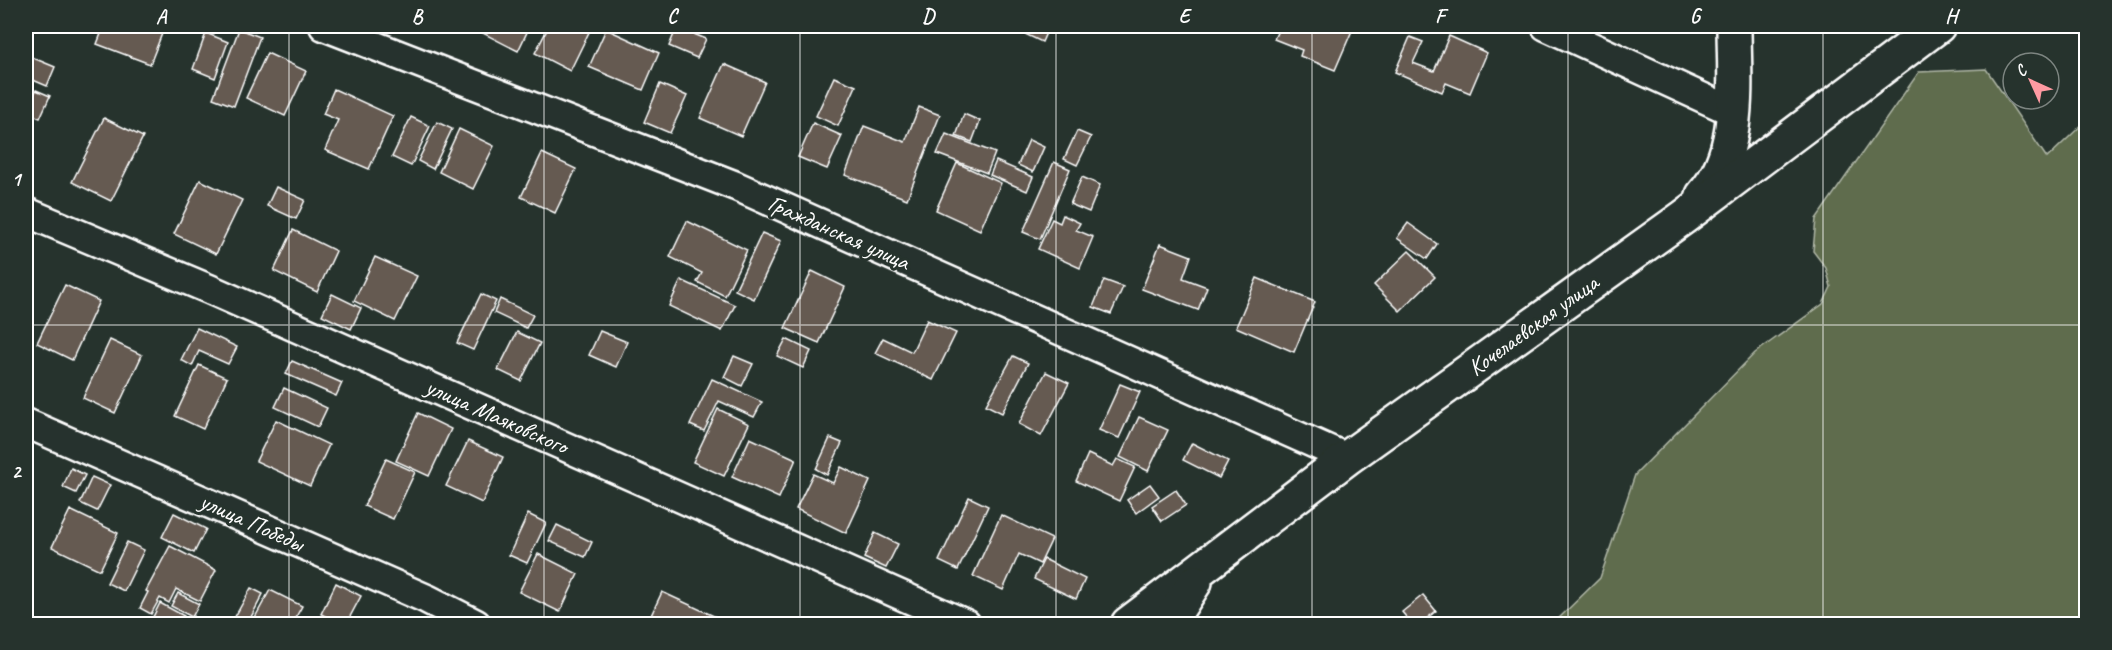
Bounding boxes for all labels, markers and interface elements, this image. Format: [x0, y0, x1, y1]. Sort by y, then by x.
text: A [156, 4, 168, 29]
text: B [412, 4, 424, 29]
text: C [667, 4, 679, 29]
text: D [922, 4, 936, 29]
text: E [1179, 4, 1193, 29]
text: F [1435, 4, 1449, 29]
text: G [1690, 4, 1703, 29]
text: H [1945, 4, 1960, 29]
north arrow [2001, 51, 2061, 111]
text: С [2011, 60, 2032, 81]
text: 1 [12, 167, 23, 192]
street label: Гражданская улица [764, 187, 916, 277]
street label: Кочелаевская улица [1462, 266, 1606, 382]
street label: улица Маяковского [419, 370, 575, 462]
text: 2 [12, 459, 23, 484]
street label: улица Победы [193, 485, 311, 559]

